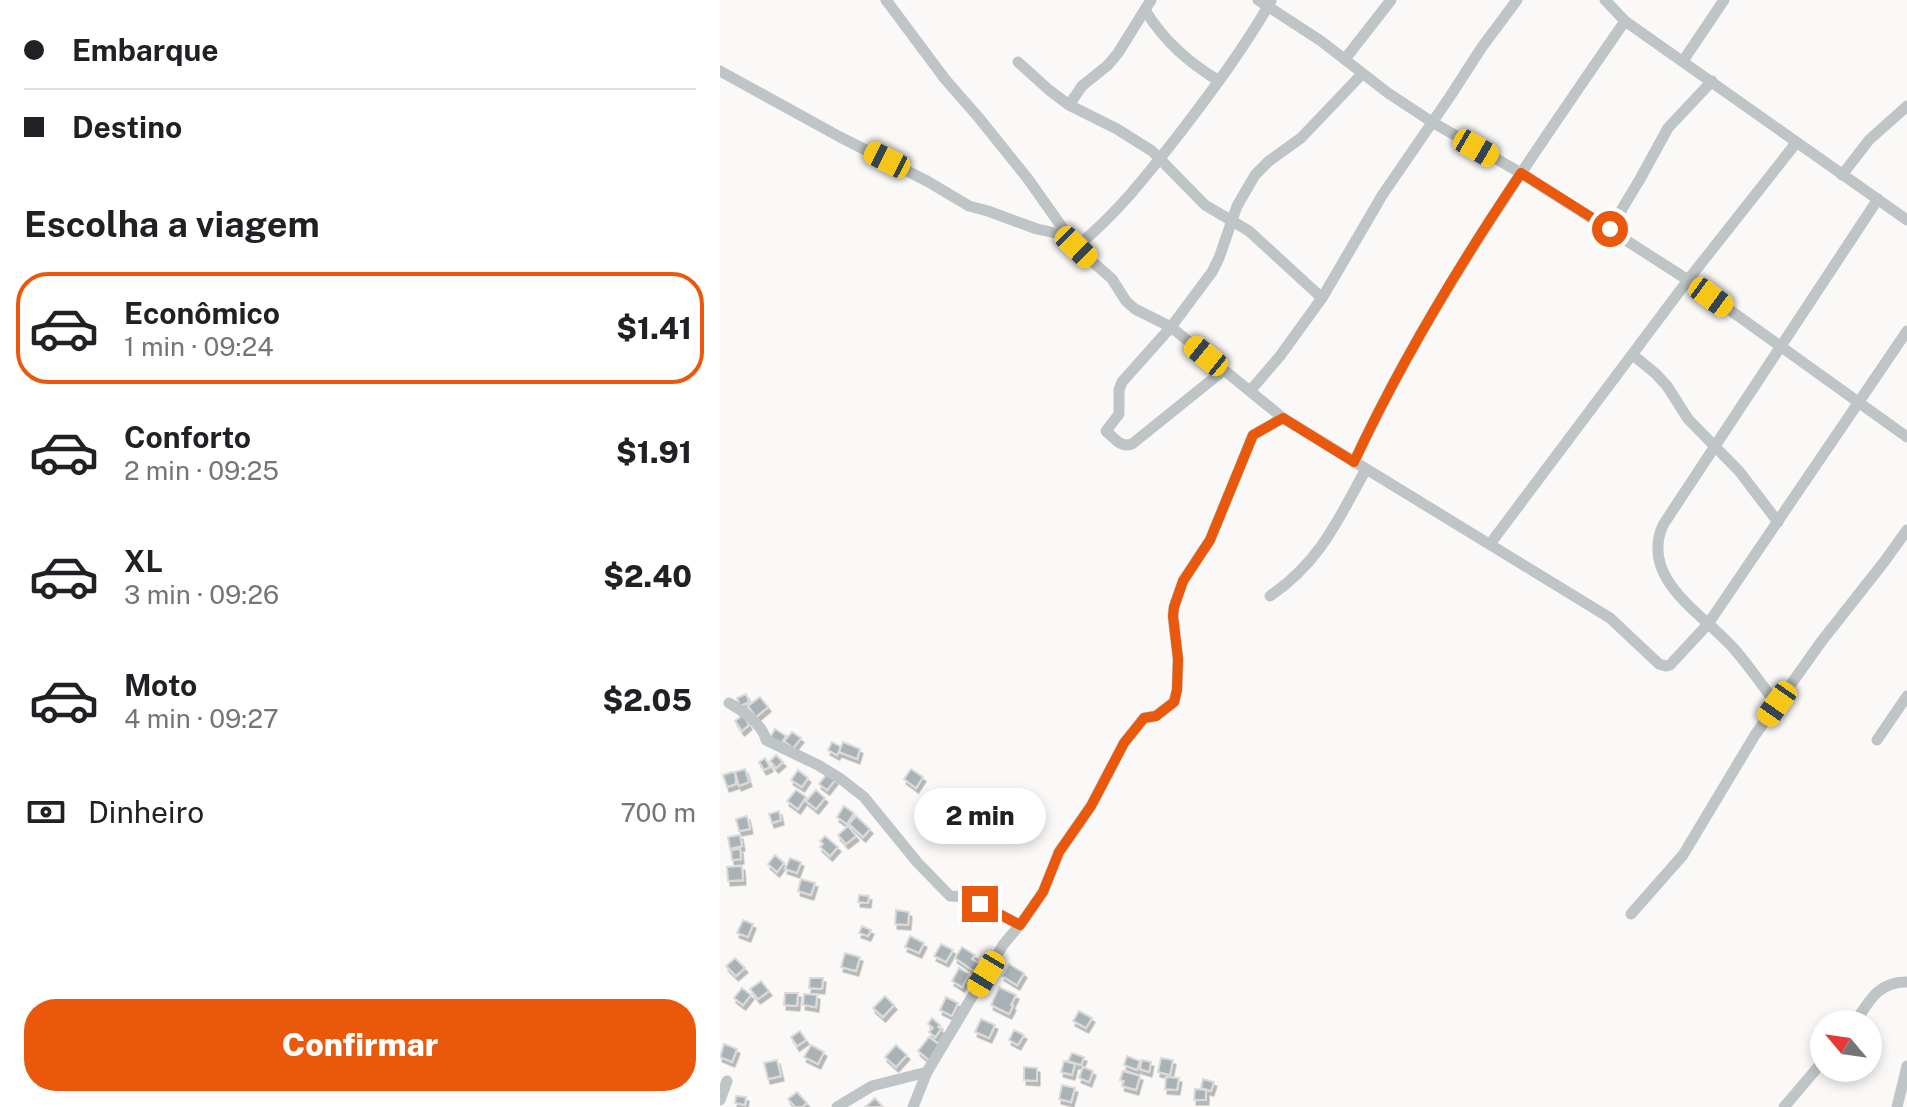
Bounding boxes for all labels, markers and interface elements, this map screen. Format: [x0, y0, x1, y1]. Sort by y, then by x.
text: Embarque [72, 32, 219, 68]
text: Destino [72, 109, 182, 145]
car [1449, 126, 1503, 170]
car [860, 138, 914, 182]
text: Escolha a viagem [24, 203, 320, 245]
route start [1592, 211, 1628, 247]
car [1050, 222, 1102, 272]
car [1685, 273, 1737, 321]
icon: car [28, 292, 100, 364]
text: Econômico [124, 295, 280, 331]
text: $1.41 [616, 310, 692, 346]
text: 1 min · 09:24 [124, 331, 274, 362]
car [1180, 332, 1232, 380]
icon: car [28, 416, 100, 488]
text: Conforto [124, 419, 251, 455]
text: $1.91 [616, 434, 692, 470]
text: 2 min · 09:25 [124, 455, 279, 486]
icon: car [28, 540, 100, 612]
text: XL [124, 543, 163, 579]
text: $2.40 [603, 558, 692, 594]
text: 3 min · 09:26 [124, 579, 279, 610]
icon: car [28, 664, 100, 736]
text: Moto [124, 667, 197, 703]
car [1753, 677, 1801, 731]
text: $2.05 [602, 682, 692, 718]
text: 4 min · 09:27 [124, 703, 279, 734]
callout: 2 min [914, 788, 1046, 844]
icon: cash [24, 790, 68, 834]
text: Dinheiro [88, 794, 204, 830]
text: 700 m [620, 797, 696, 828]
text: 2 min [945, 800, 1015, 831]
route end [962, 886, 998, 922]
car [963, 947, 1009, 1001]
button: Confirmar [24, 999, 696, 1091]
north arrow [1810, 1010, 1882, 1082]
map controls [1810, 1010, 1882, 1082]

